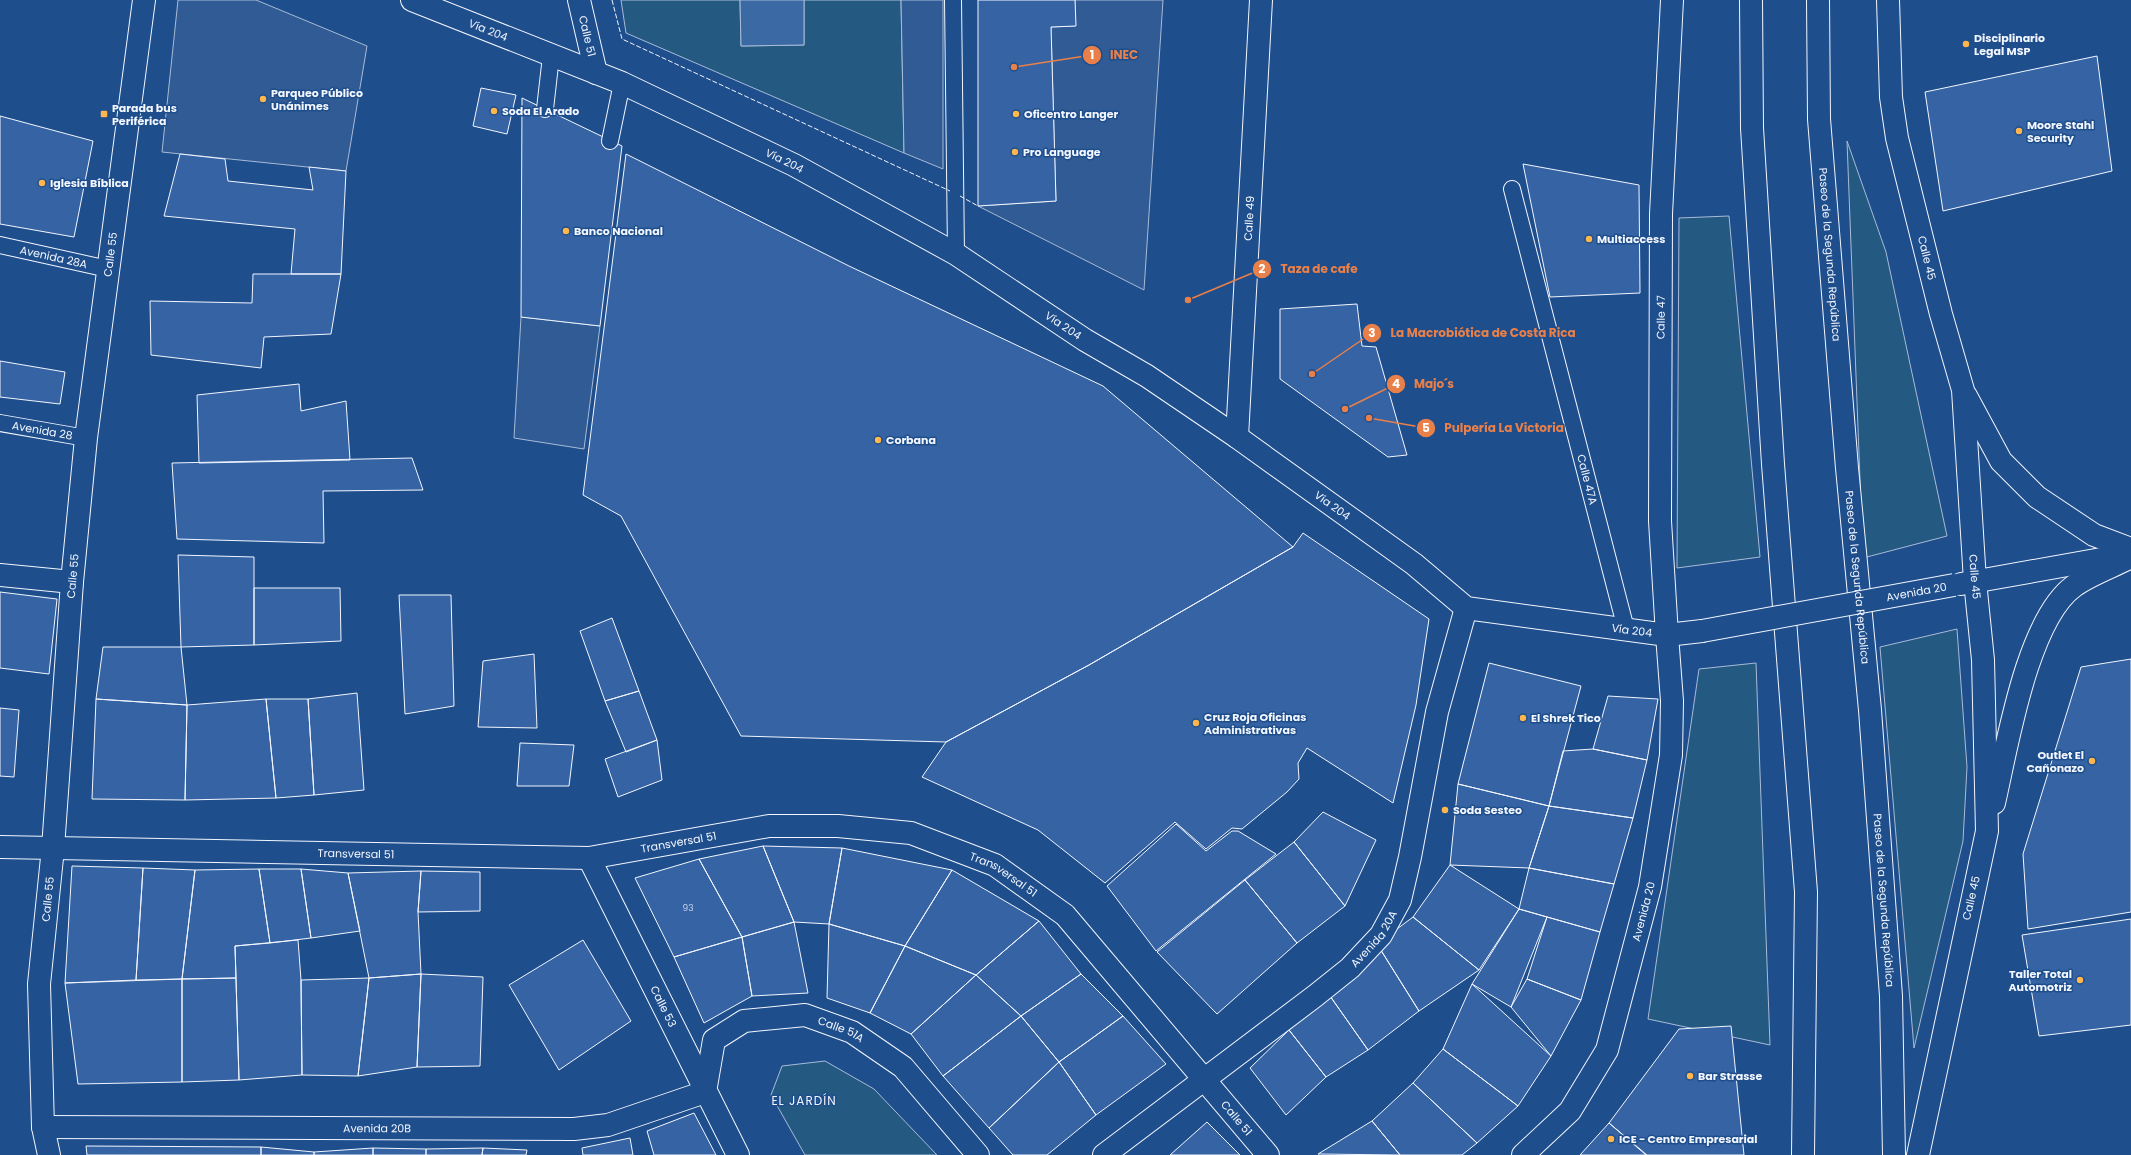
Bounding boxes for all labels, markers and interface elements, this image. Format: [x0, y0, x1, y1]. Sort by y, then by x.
street label: Calle 51 [575, 14, 600, 58]
street label: Vía 204 [466, 15, 510, 45]
place label: Disciplinario Legal MSP [1974, 30, 2045, 59]
marker: Disciplinario Legal MSP [1961, 39, 1971, 49]
callout: INEC [1082, 43, 1146, 67]
text: 1 [1090, 46, 1094, 63]
text: INEC [1110, 46, 1138, 63]
place label: Parqueo Público Unánimes [271, 85, 363, 114]
marker: Parqueo Público Unánimes [258, 94, 268, 104]
place label: Parada bus Periférica [112, 100, 177, 129]
place label: Soda El Arado [502, 103, 579, 119]
marker: Soda El Arado [489, 106, 499, 116]
place label: Oficentro Langer [1024, 106, 1119, 122]
marker: Parada bus Periférica [99, 109, 109, 119]
marker: Oficentro Langer [1011, 109, 1021, 119]
place label: Moore Stahl Security [2027, 117, 2094, 146]
marker: Moore Stahl Security [2014, 126, 2024, 136]
place label: Pro Language [1023, 144, 1101, 160]
street label: Vía 204 [763, 145, 807, 177]
marker: Pro Language [1010, 147, 1020, 157]
street label: Paseo de la Segunda República [1815, 167, 1845, 342]
place label: Iglesia Bíblica [50, 175, 129, 191]
marker: Iglesia Bíblica [37, 178, 47, 188]
street label: Calle 49 [1240, 195, 1258, 241]
place label: Banco Nacional [574, 223, 663, 239]
marker: Banco Nacional [561, 226, 571, 236]
street label: Calle 55 [99, 231, 121, 278]
place label: Multiaccess [1597, 231, 1665, 247]
marker: Multiaccess [1584, 234, 1594, 244]
street label: Calle 45 [1914, 234, 1940, 282]
street label: Avenida 28A [18, 242, 90, 272]
callout: Taza de cafe [1252, 257, 1365, 281]
text: 2 [1259, 260, 1266, 277]
text: Taza de cafe [1280, 260, 1358, 277]
street label: Calle 47 [1653, 295, 1669, 339]
street label: Vía 204 [1042, 308, 1085, 343]
callout: La Macrobiótica de Costa Rica [1362, 321, 1583, 345]
text: 3 [1368, 324, 1376, 341]
text: La Macrobiótica de Costa Rica [1390, 324, 1576, 341]
callout: Majo´s [1386, 372, 1462, 396]
text: 4 [1392, 375, 1400, 392]
text: Majo´s [1414, 375, 1454, 392]
callout: Pulpería La Victoria [1416, 416, 1572, 440]
street label: Avenida 28 [11, 417, 74, 444]
text: 5 [1422, 419, 1430, 436]
text: Pulpería La Victoria [1444, 419, 1564, 436]
place label: Corbana [886, 432, 936, 448]
marker: Corbana [873, 435, 883, 445]
street label: Calle 47A [1573, 452, 1602, 507]
street label: Vía 204 [1311, 487, 1354, 524]
street label: Paseo de la Segunda República [1841, 490, 1874, 665]
street label: Calle 55 [63, 553, 83, 599]
street label: Calle 45 [1965, 554, 1985, 600]
street label: Avenida 20 [1885, 578, 1948, 605]
street label: Vía 204 [1611, 620, 1653, 641]
place label: Cruz Roja Oficinas Administrativas [1204, 709, 1306, 738]
place label: El Shrek Tico [1531, 710, 1601, 726]
marker: El Shrek Tico [1518, 713, 1528, 723]
marker: Cruz Roja Oficinas Administrativas [1191, 718, 1201, 728]
place label: Outlet El Cañonazo [2026, 747, 2084, 776]
marker: Outlet El Cañonazo [2087, 756, 2097, 766]
place label: Soda Sesteo [1453, 802, 1522, 818]
marker: Soda Sesteo [1440, 805, 1450, 815]
street label: Paseo de la Segunda República [1870, 813, 1898, 988]
street label: Transversal 51 [639, 828, 718, 857]
street label: Transversal 51 [317, 845, 394, 862]
street label: Transversal 51 [967, 848, 1041, 901]
street label: Calle 45 [1958, 874, 1984, 922]
street label: Calle 55 [37, 876, 58, 922]
street label: Avenida 20 [1628, 880, 1659, 943]
house number: 93 [683, 902, 693, 914]
street label: Avenida 20A [1347, 907, 1401, 971]
place label: Taller Total Automotriz [2008, 966, 2073, 995]
marker: Taller Total Automotriz [2075, 975, 2085, 985]
street label: Calle 53 [646, 983, 681, 1030]
street label: Calle 51A [816, 1012, 868, 1046]
place label: Bar Strasse [1698, 1068, 1762, 1084]
marker: Bar Strasse [1685, 1071, 1695, 1081]
district label: EL JARDÍN [771, 1092, 837, 1109]
street label: Calle 51 [1217, 1097, 1256, 1139]
street label: Avenida 20B [343, 1120, 411, 1136]
place label: ICE - Centro Empresarial [1619, 1131, 1758, 1147]
marker: ICE - Centro Empresarial [1606, 1134, 1616, 1144]

